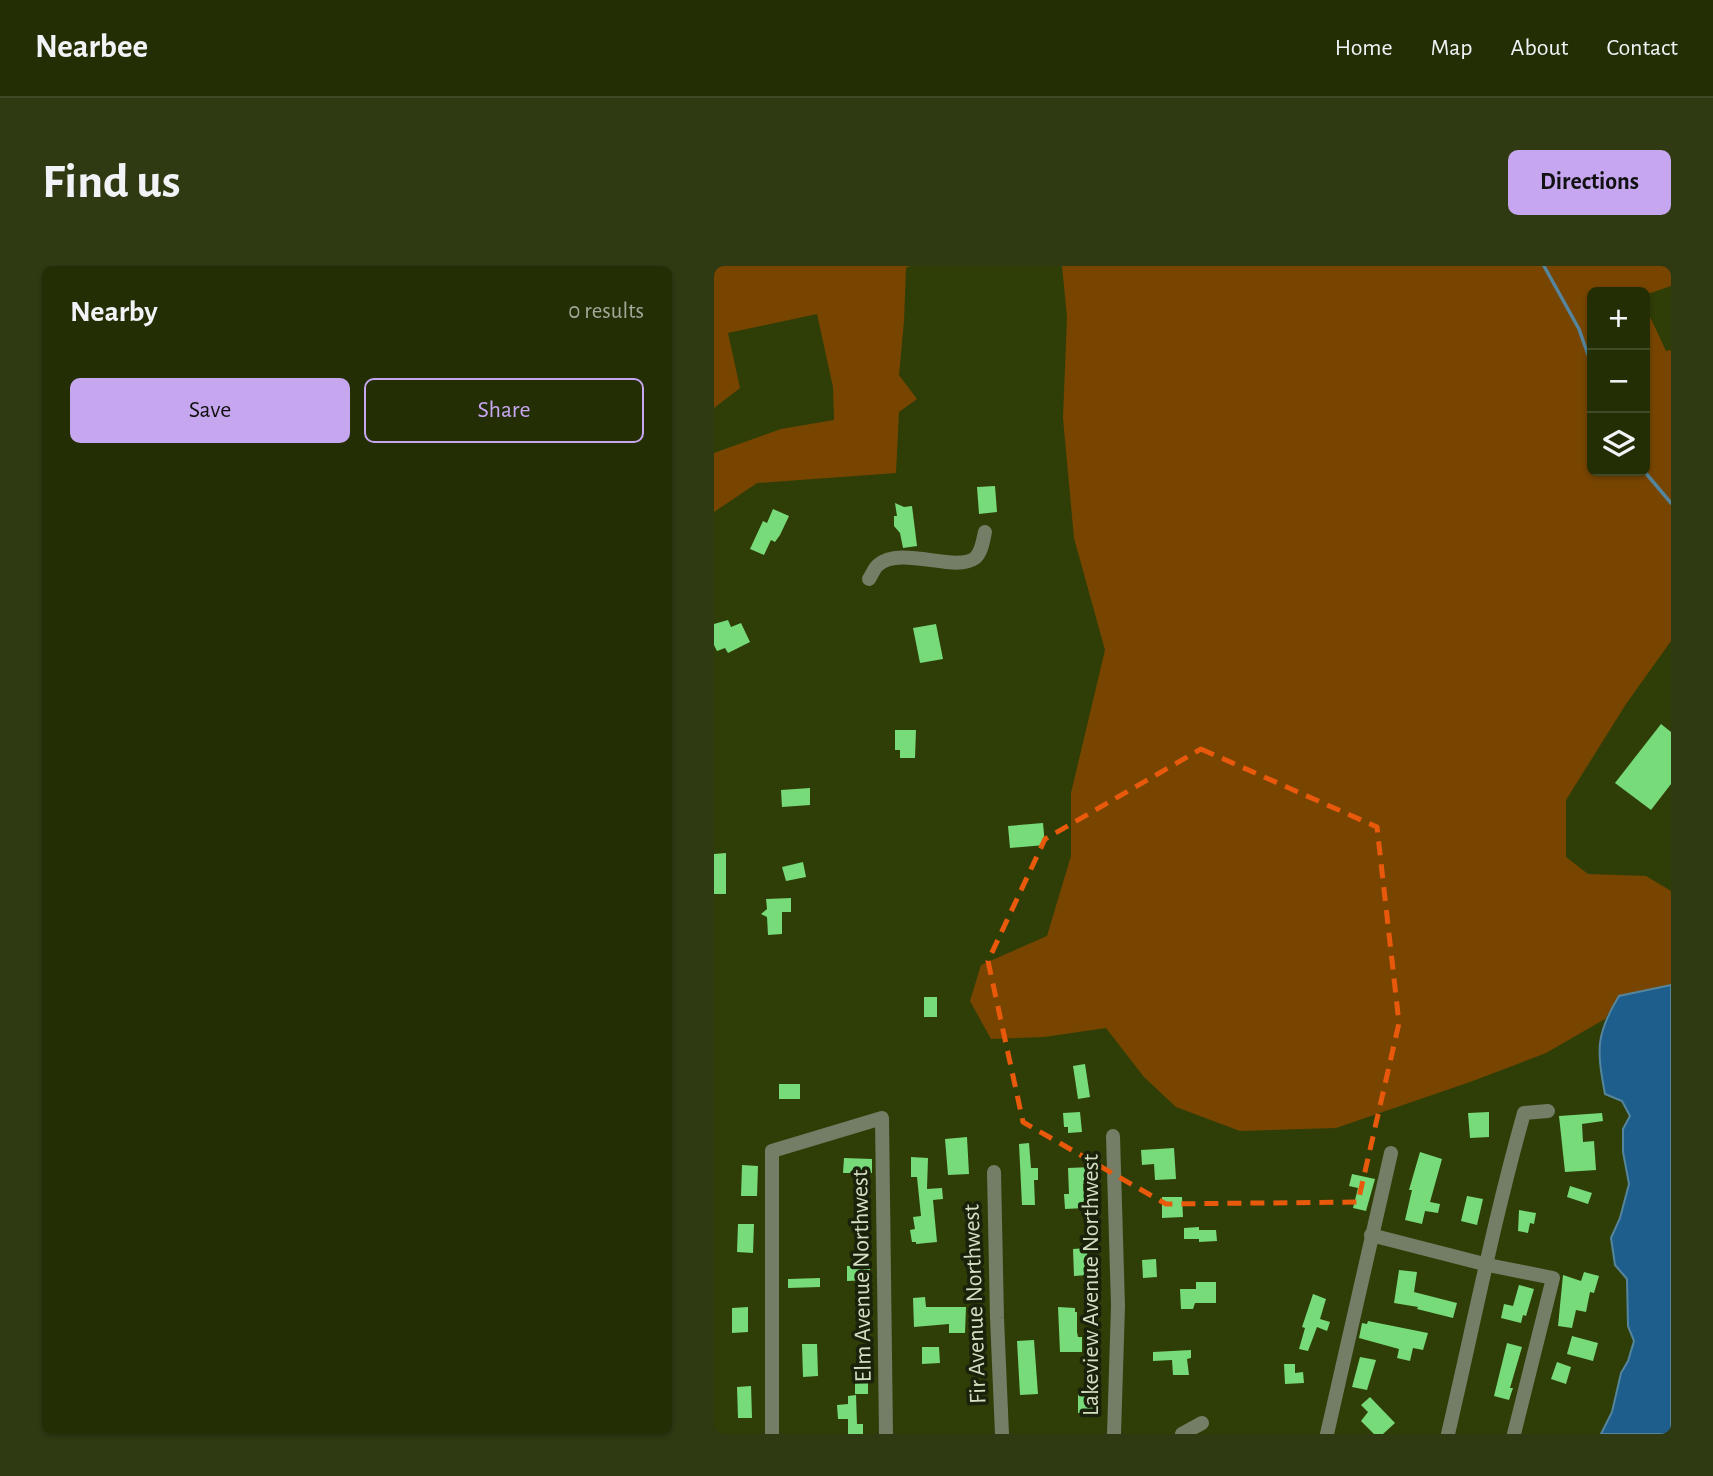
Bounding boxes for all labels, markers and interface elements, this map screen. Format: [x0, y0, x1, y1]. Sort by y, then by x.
text: Nearbee [35, 31, 148, 64]
text: Home [1335, 36, 1393, 60]
text: Map [1431, 36, 1473, 60]
text: About [1511, 36, 1568, 60]
text: Contact [1606, 36, 1678, 60]
button: Directions [1508, 150, 1671, 215]
text: Find us [42, 158, 181, 207]
map controls [1587, 287, 1650, 476]
button: + [1587, 287, 1650, 350]
text: Nearby [70, 297, 158, 327]
text: 0 results [568, 300, 644, 323]
button: − [1587, 350, 1650, 413]
button: Save [70, 378, 350, 443]
button: Share [364, 378, 644, 443]
button: layers [1587, 413, 1650, 476]
street label: Lakeview Avenue Northwest [1079, 1154, 1103, 1416]
street label: Elm Avenue Northwest [848, 1169, 876, 1383]
street label: Fir Avenue Northwest [960, 1203, 990, 1404]

